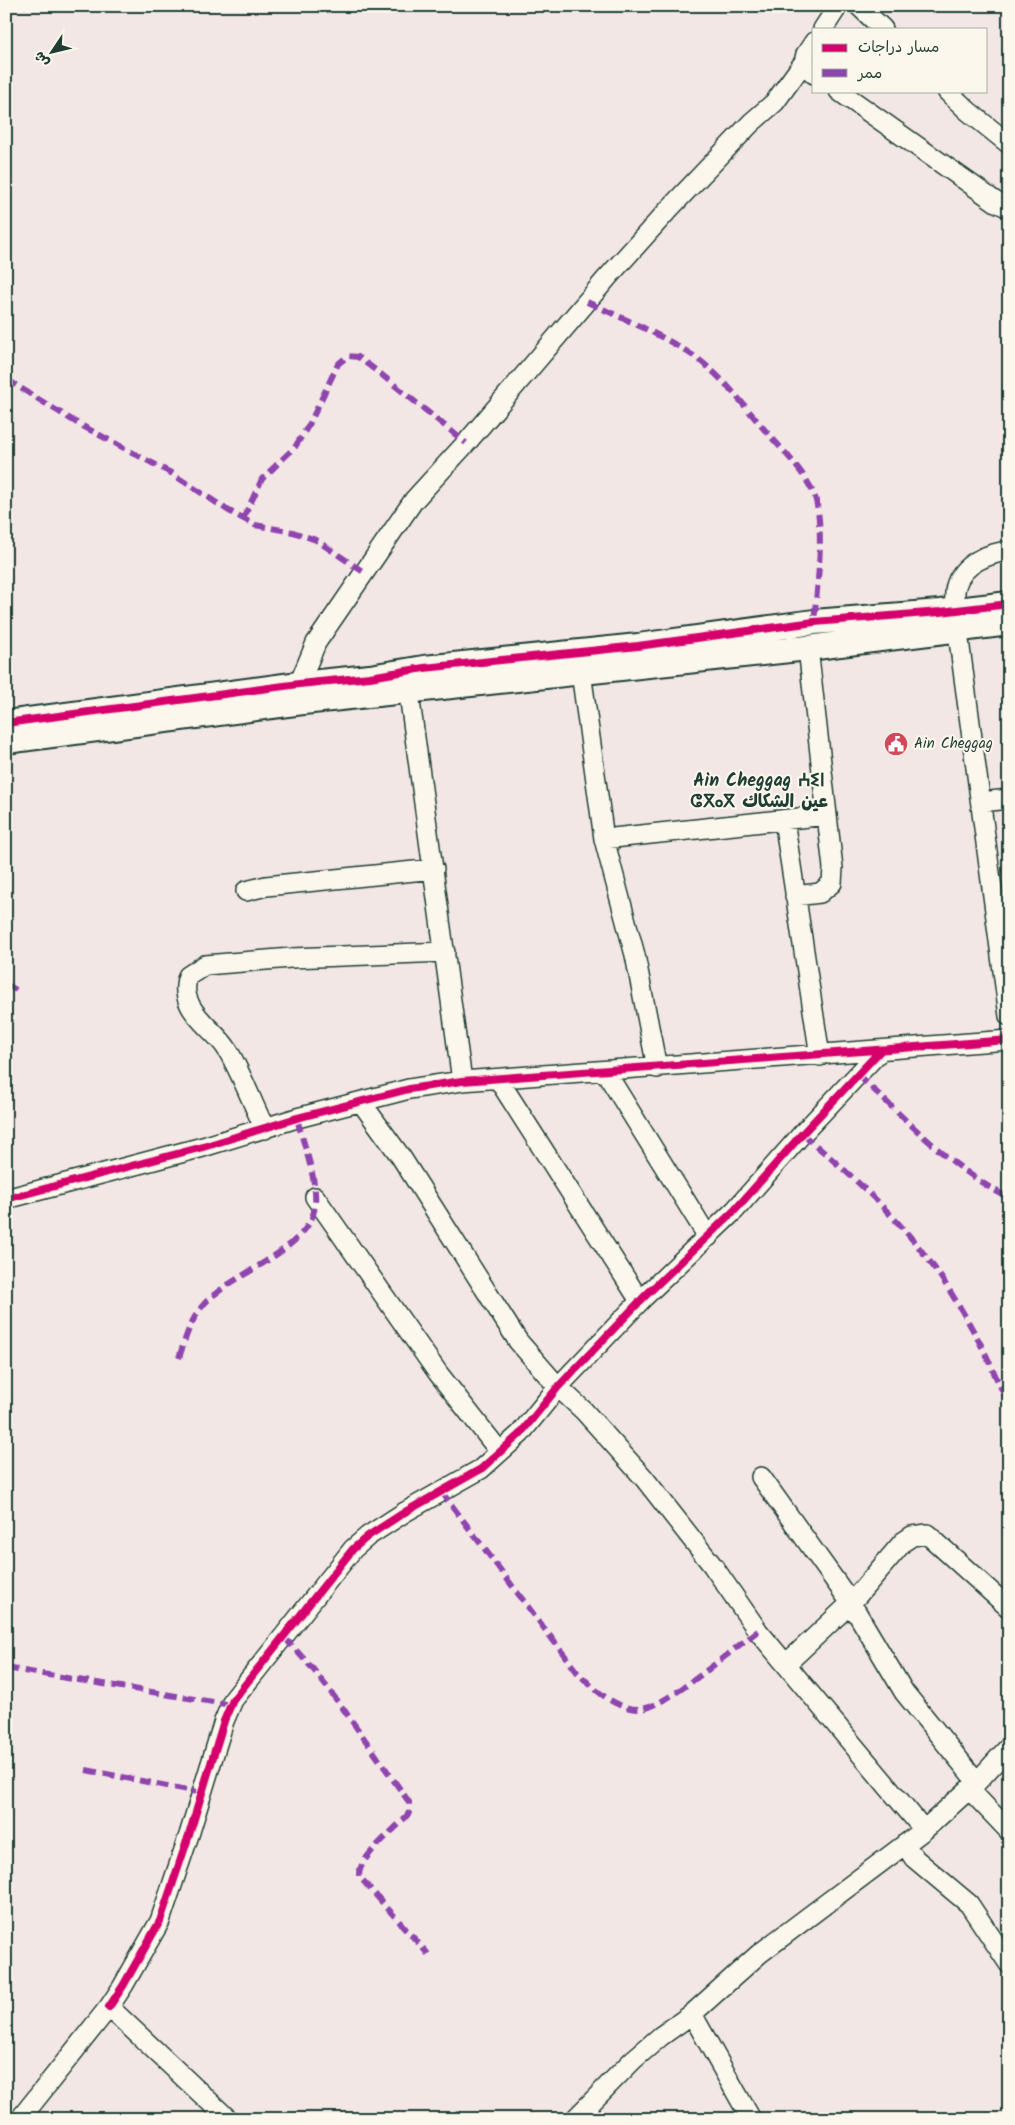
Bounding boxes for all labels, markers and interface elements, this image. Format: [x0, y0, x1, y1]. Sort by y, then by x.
north arrow [28, 28, 78, 78]
legend [812, 28, 988, 92]
text: مسار دراجات [858, 36, 939, 60]
text: ش [29, 46, 56, 72]
text: ممر [856, 62, 882, 86]
public building icon: Ain Cheggag [883, 731, 909, 757]
place label: Ain Cheggag [914, 732, 993, 756]
district label: Ain Cheggag ⵄⵉⵏ ⵛⴳⴰⴳ عين الشكاك [690, 767, 828, 817]

